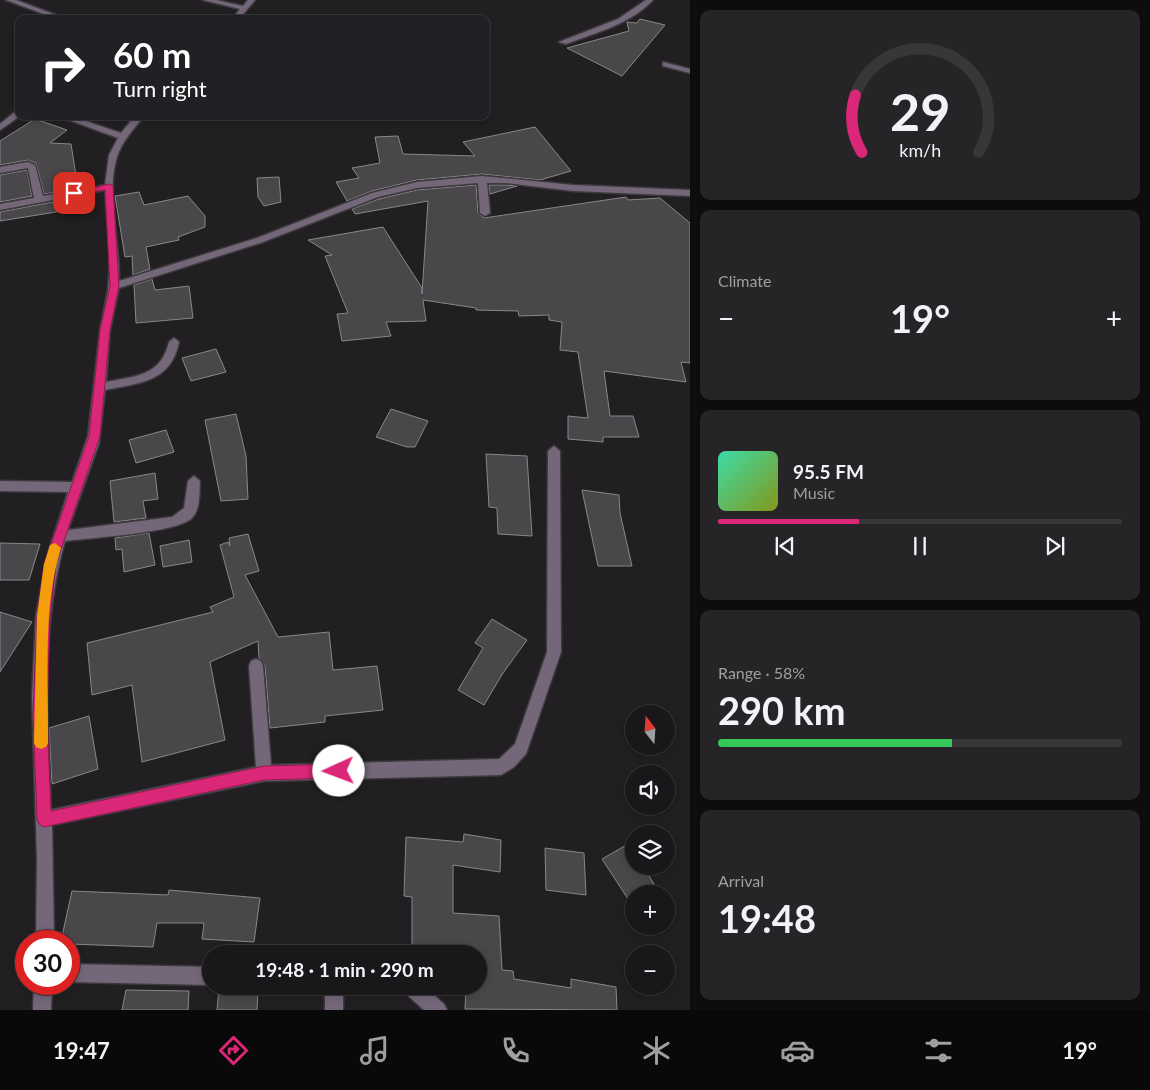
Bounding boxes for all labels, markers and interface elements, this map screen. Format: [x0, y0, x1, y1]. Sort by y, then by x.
text: 60 m [113, 33, 191, 75]
icon: right [30, 35, 95, 100]
text: Turn right [113, 75, 207, 102]
text: 29 [890, 80, 950, 142]
text: km/h [899, 139, 941, 161]
pin [53, 172, 95, 214]
icon: arrive [60, 179, 88, 207]
text: Climate [718, 271, 771, 290]
text: 19° [890, 295, 950, 341]
text: − [718, 301, 734, 335]
text: + [1106, 301, 1122, 335]
text: 95.5 FM [793, 460, 864, 483]
text: Music [793, 483, 835, 502]
icon: previous [771, 532, 799, 560]
icon: pause [906, 532, 934, 560]
icon: next [1041, 532, 1069, 560]
text: Range · 58% [718, 663, 805, 682]
text: 290 km [718, 687, 846, 733]
north arrow [625, 705, 675, 755]
map controls [625, 705, 675, 995]
position arrow [312, 744, 364, 796]
button: sound [625, 765, 675, 815]
button: layers [625, 825, 675, 875]
text: Arrival [718, 871, 764, 890]
button: + [625, 885, 675, 935]
text: 19:48 [718, 895, 816, 941]
speed limit sign: 30 [15, 930, 80, 995]
button: − [625, 945, 675, 995]
text: 19:48 · 1 min · 290 m [255, 958, 434, 981]
icon: directions [216, 1033, 251, 1068]
icon: music [357, 1033, 392, 1068]
icon: phone [498, 1033, 533, 1068]
icon: climate [639, 1033, 674, 1068]
icon: car [780, 1033, 815, 1068]
icon: filters [921, 1033, 956, 1068]
text: 19:47 [53, 1037, 110, 1064]
text: 19° [1062, 1037, 1097, 1064]

